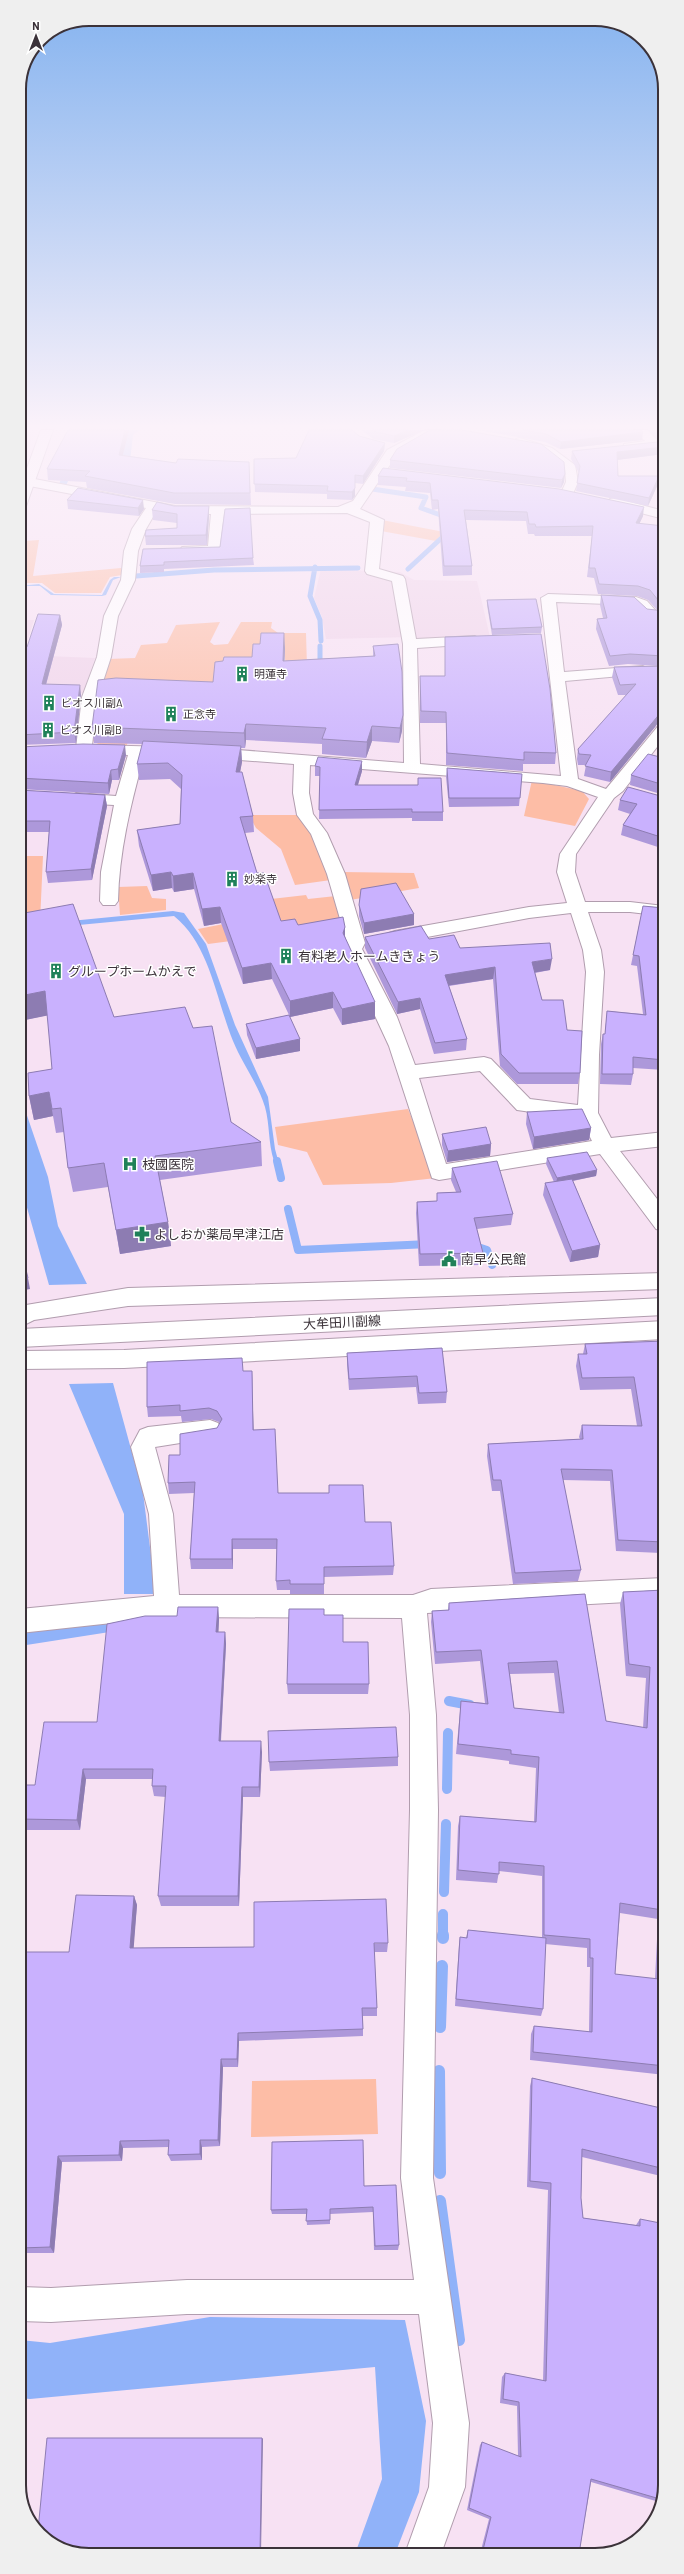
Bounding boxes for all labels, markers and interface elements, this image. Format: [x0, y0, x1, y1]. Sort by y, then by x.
north arrow [16, 16, 56, 56]
text: N [32, 19, 40, 32]
building icon: 明蓮寺 [233, 665, 251, 683]
place label: 明蓮寺 [254, 667, 287, 680]
building icon: ビオス川副A [40, 694, 58, 712]
place label: ビオス川副A [61, 696, 123, 709]
building icon: 正念寺 [162, 705, 180, 723]
place label: 正念寺 [183, 707, 216, 720]
building icon: ビオス川副B [39, 721, 57, 739]
place label: ビオス川副B [60, 723, 122, 736]
building icon: 妙楽寺 [223, 870, 241, 888]
place label: 妙楽寺 [244, 872, 277, 885]
building icon: 有料老人ホームききょう [277, 947, 295, 965]
place label: 有料老人ホームききょう [298, 948, 441, 964]
building icon: グループホームかえで [47, 962, 65, 980]
place label: グループホームかえで [68, 963, 196, 979]
hospital icon: 枝國医院 [121, 1155, 139, 1173]
place label: 枝國医院 [142, 1156, 194, 1172]
pharmacy icon: よしおか薬局早津江店 [133, 1225, 151, 1243]
place label: よしおか薬局早津江店 [154, 1226, 284, 1242]
public building icon: 南早公民館 [440, 1250, 458, 1268]
place label: 南早公民館 [461, 1251, 526, 1267]
street label: 大牟田川副線 [303, 1312, 381, 1332]

